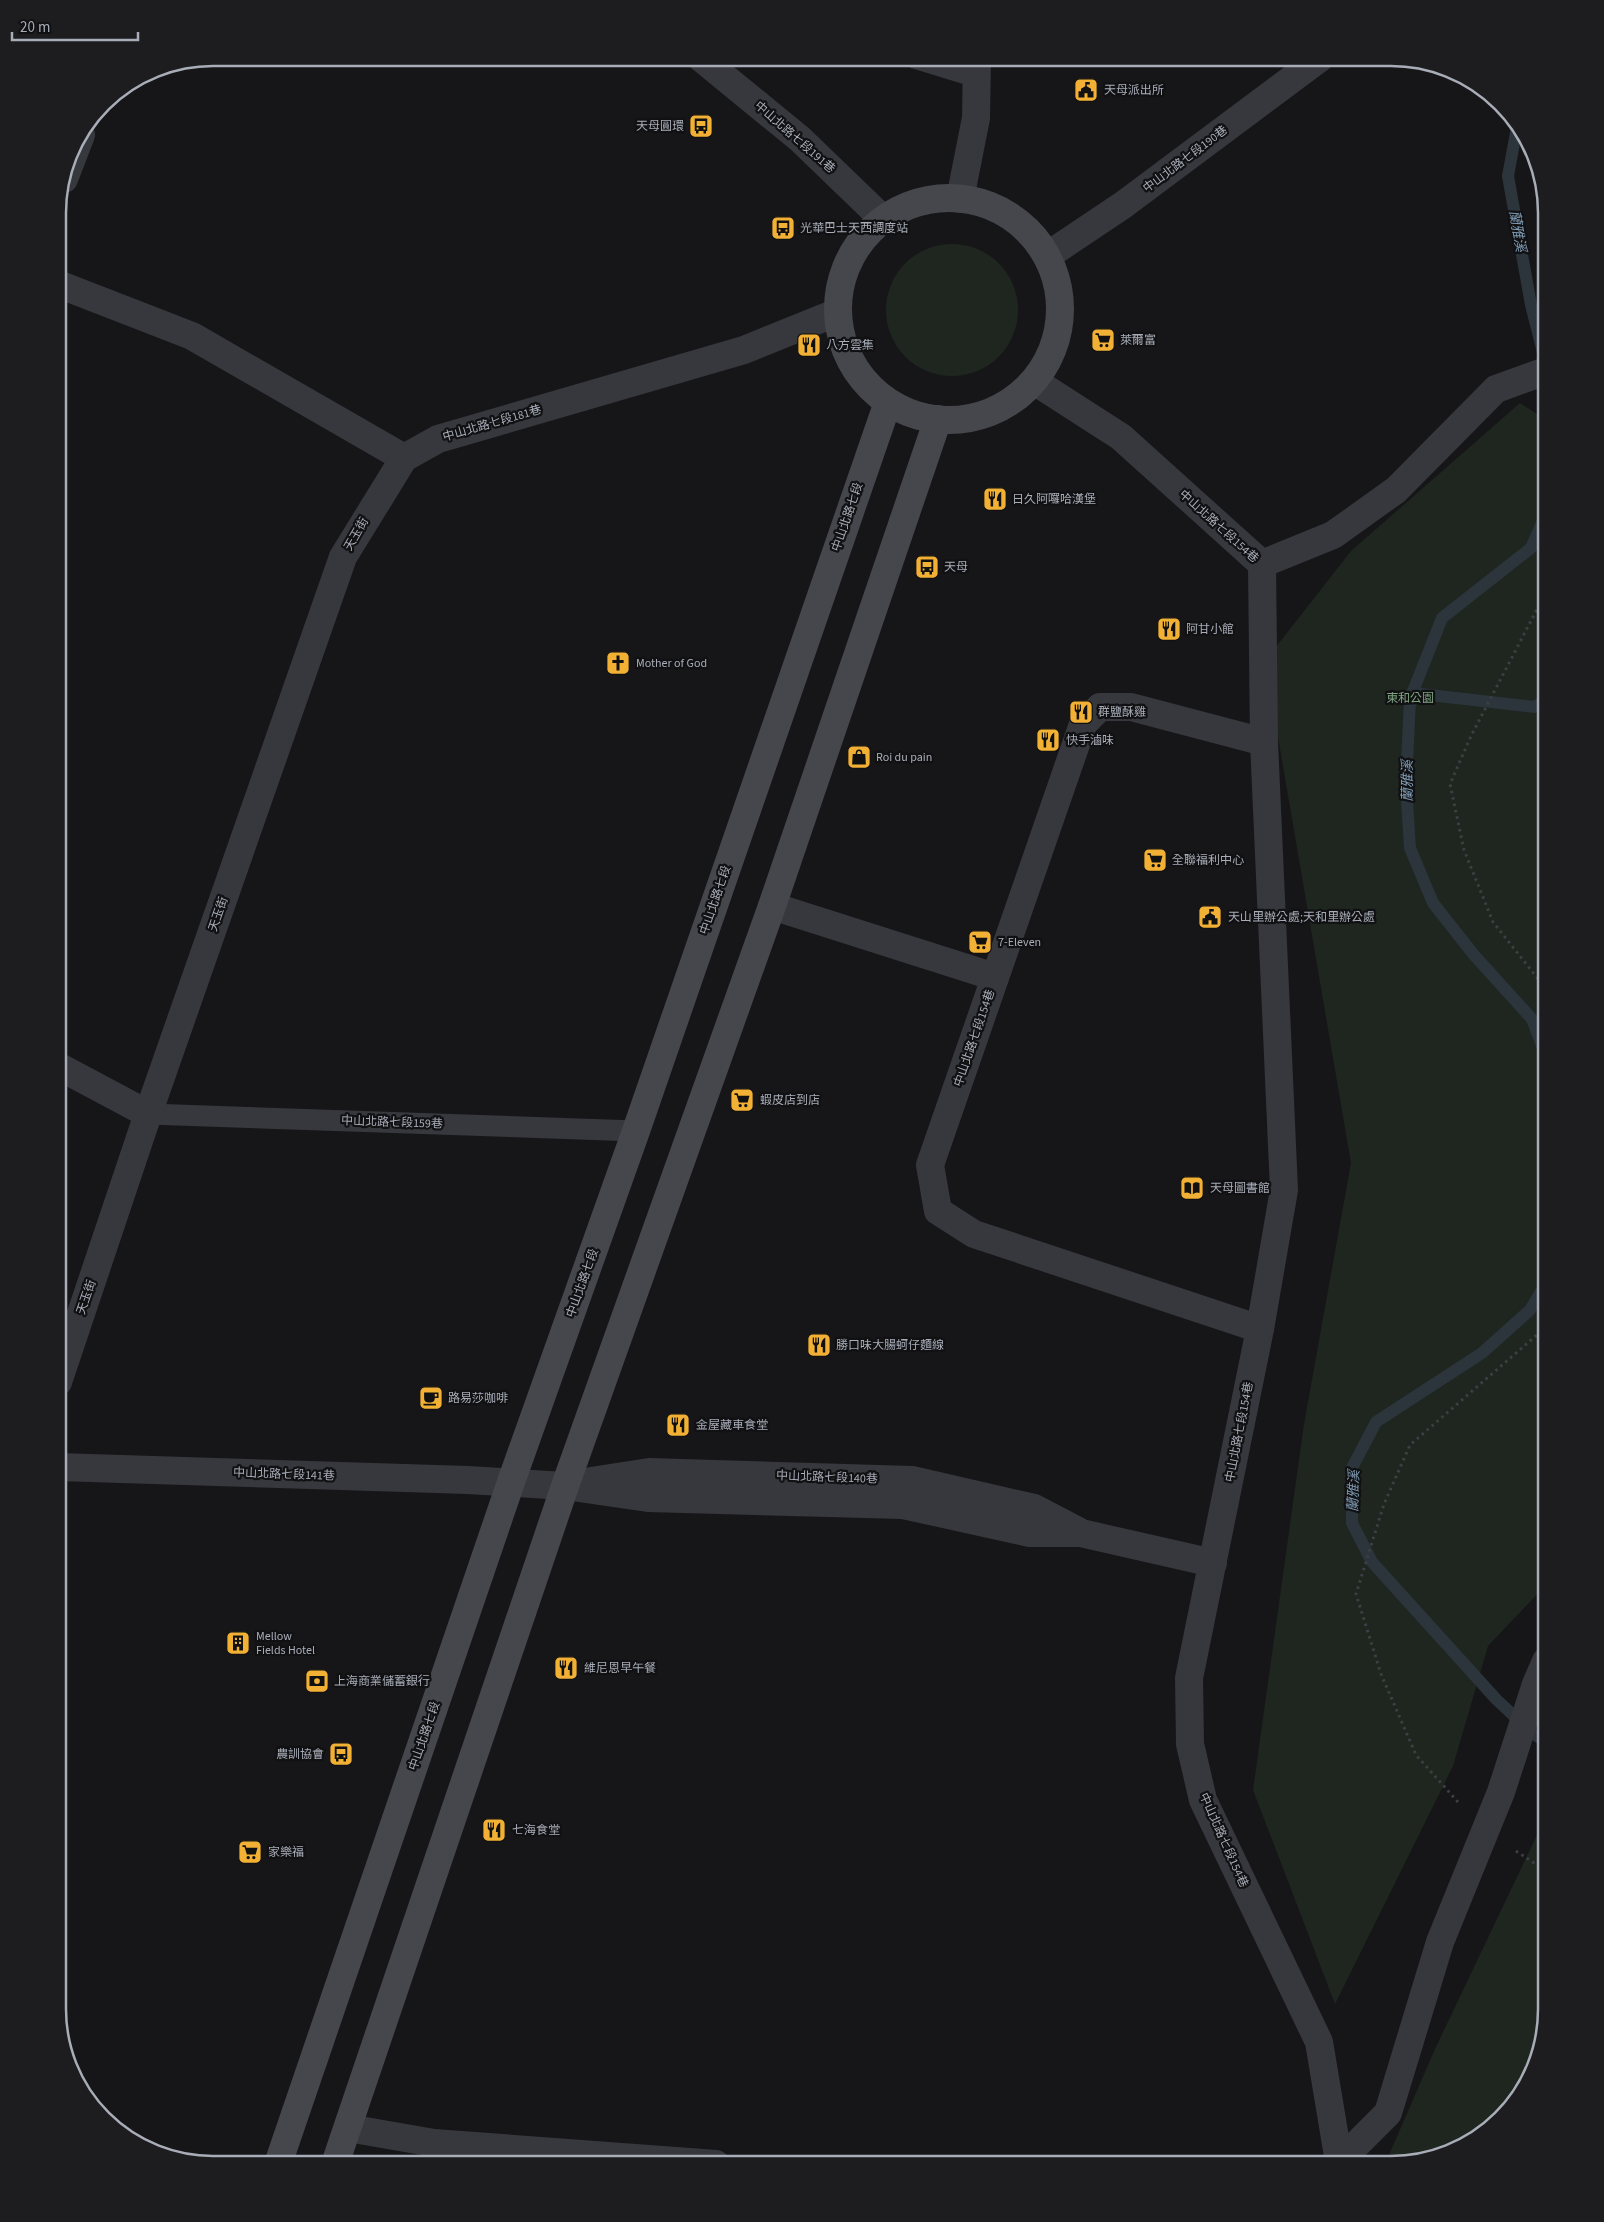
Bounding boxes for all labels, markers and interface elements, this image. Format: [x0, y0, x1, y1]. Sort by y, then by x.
scale bar [12, 10, 139, 42]
text: 20 m [20, 17, 50, 38]
public building icon: 天母派出所 [1073, 77, 1099, 103]
place label: 天母派出所 [1104, 82, 1164, 99]
street label: 中山北路七段191巷 [751, 98, 839, 177]
bus stop icon: 天母圓環 [688, 113, 714, 139]
place label: 天母圓環 [636, 118, 684, 135]
street label: 中山北路七段190巷 [1139, 122, 1231, 197]
water label: 蘭雅溪 [1504, 209, 1531, 256]
bus stop icon: 光華巴士天西調度站 [770, 215, 796, 241]
place label: 光華巴士天西調度站 [800, 220, 908, 237]
supermarket icon: 萊爾富 [1090, 327, 1116, 353]
restaurant icon: 八方雲集 [796, 332, 822, 358]
place label: 萊爾富 [1120, 332, 1156, 349]
place label: 八方雲集 [826, 337, 874, 354]
street label: 中山北路七段181巷 [441, 401, 543, 446]
street label: 中山北路七段 [828, 480, 867, 554]
restaurant icon: 日久阿囉哈漢堡 [982, 486, 1008, 512]
street label: 中山北路七段154巷 [1175, 486, 1262, 567]
place label: 日久阿囉哈漢堡 [1012, 491, 1096, 508]
street label: 天玉街 [340, 514, 373, 554]
bus stop icon: 天母 [914, 554, 940, 580]
place label: 天母 [944, 559, 968, 576]
restaurant icon: 阿甘小館 [1156, 616, 1182, 642]
place label: 阿甘小館 [1186, 621, 1234, 638]
church icon: Mother of God [605, 650, 631, 676]
place label: Mother of God [636, 655, 707, 672]
park label: 東和公園 [1386, 690, 1434, 707]
restaurant icon: 群鹽酥雞 [1068, 699, 1094, 725]
place label: 群鹽酥雞 [1098, 704, 1146, 721]
restaurant icon: 快手滷味 [1035, 727, 1061, 753]
place label: 快手滷味 [1066, 732, 1114, 749]
shop icon: Roi du pain [846, 744, 872, 770]
place label: Roi du pain [876, 749, 932, 766]
water label: 蘭雅溪 [1398, 758, 1418, 802]
supermarket icon: 全聯福利中心 [1142, 847, 1168, 873]
place label: 全聯福利中心 [1172, 852, 1244, 869]
street label: 中山北路七段 [696, 863, 735, 937]
street label: 天玉街 [205, 894, 232, 934]
public building icon: 天山里辦公處;天和里辦公處 [1197, 904, 1223, 930]
place label: 天山里辦公處;天和里辦公處 [1228, 909, 1375, 926]
supermarket icon: 7-Eleven [967, 929, 993, 955]
place label: 7-Eleven [998, 934, 1041, 951]
street label: 中山北路七段154巷 [950, 987, 999, 1089]
supermarket icon: 蝦皮店到店 [729, 1087, 755, 1113]
place label: 蝦皮店到店 [760, 1092, 820, 1109]
street label: 中山北路七段159巷 [341, 1112, 443, 1133]
library icon: 天母圖書館 [1179, 1175, 1205, 1201]
place label: 天母圖書館 [1210, 1180, 1270, 1197]
street label: 中山北路七段 [562, 1246, 603, 1320]
street label: 天玉街 [73, 1277, 100, 1317]
restaurant icon: 勝口味大腸蚵仔麵線 [806, 1332, 832, 1358]
place label: 勝口味大腸蚵仔麵線 [836, 1337, 944, 1354]
street label: 中山北路七段154巷 [1221, 1380, 1258, 1484]
cafe icon: 路易莎咖啡 [418, 1385, 444, 1411]
place label: 路易莎咖啡 [448, 1390, 508, 1407]
restaurant icon: 金屋藏車食堂 [665, 1412, 691, 1438]
place label: 金屋藏車食堂 [696, 1417, 768, 1434]
street label: 中山北路七段141巷 [233, 1464, 335, 1485]
street label: 中山北路七段140巷 [776, 1467, 878, 1488]
water label: 蘭雅溪 [1343, 1468, 1365, 1512]
place label: Mellow Fields Hotel [256, 1628, 315, 1659]
building icon: Mellow Fields Hotel [225, 1630, 251, 1656]
restaurant icon: 維尼恩早午餐 [553, 1655, 579, 1681]
place label: 維尼恩早午餐 [584, 1660, 656, 1677]
bank icon: 上海商業儲蓄銀行 [304, 1668, 330, 1694]
place label: 上海商業儲蓄銀行 [334, 1673, 430, 1690]
street label: 中山北路七段 [405, 1699, 444, 1773]
bus stop icon: 農訓協會 [328, 1741, 354, 1767]
place label: 農訓協會 [276, 1746, 324, 1763]
street label: 中山北路七段154巷 [1195, 1790, 1252, 1890]
restaurant icon: 七海食堂 [481, 1817, 507, 1843]
place label: 七海食堂 [512, 1822, 560, 1839]
supermarket icon: 家樂福 [237, 1839, 263, 1865]
place label: 家樂福 [268, 1844, 304, 1861]

